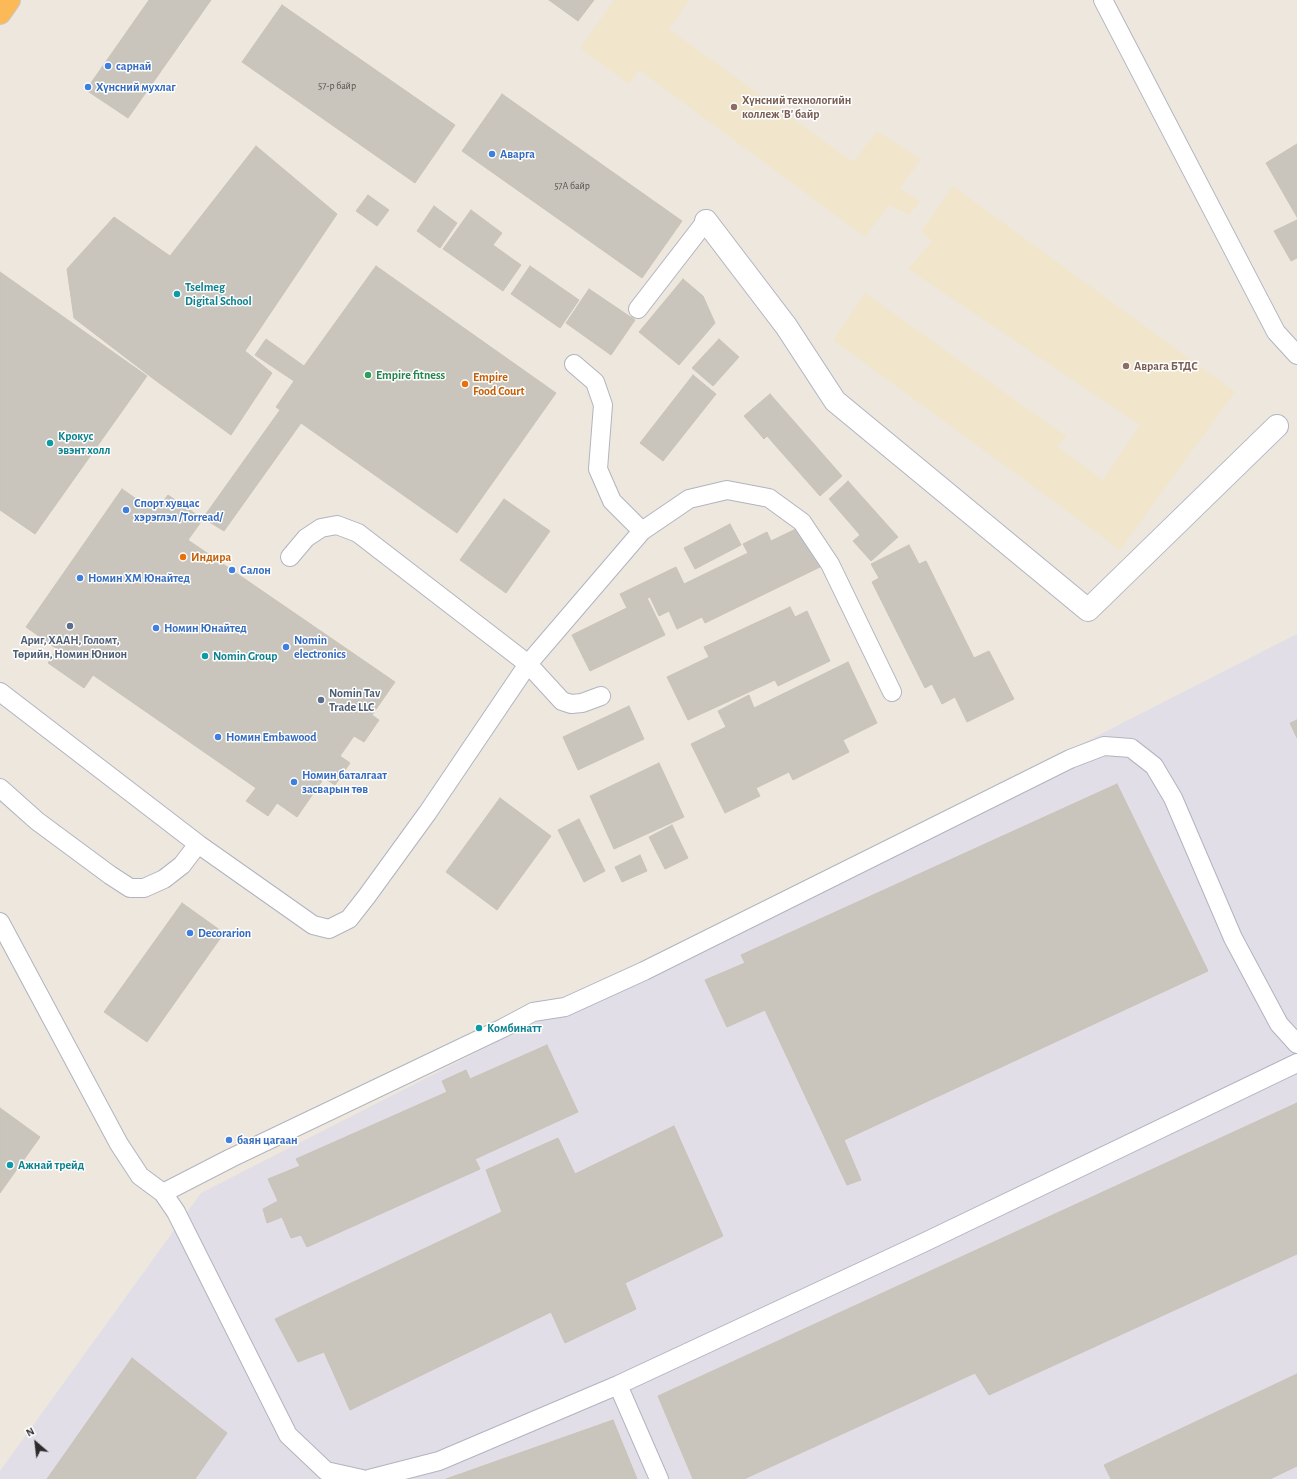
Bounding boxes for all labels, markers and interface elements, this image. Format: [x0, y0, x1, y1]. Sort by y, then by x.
place label: сарнай [116, 59, 151, 73]
marker: сарнай [103, 61, 113, 71]
place label: Хүнсний мухлаг [96, 80, 176, 94]
house number: 57-р байр [318, 80, 356, 92]
marker: Хүнсний мухлаг [83, 82, 93, 92]
place label: Хүнсний технологийн коллеж 'B' байр [742, 93, 851, 121]
marker: Хүнсний технологийн коллеж 'B' байр [729, 102, 739, 112]
place label: Аварга [500, 147, 535, 161]
marker: Аварга [487, 149, 497, 159]
house number: 57A байр [554, 180, 590, 192]
place label: Tselmeg Digital School [185, 280, 252, 308]
marker: Tselmeg Digital School [172, 289, 182, 299]
place label: Аврага БТДС [1134, 359, 1198, 373]
marker: Аврага БТДС [1121, 361, 1131, 371]
place label: Empire fitness [376, 368, 445, 382]
marker: Empire fitness [363, 370, 373, 380]
place label: Empire Food Court [473, 370, 525, 398]
marker: Empire Food Court [460, 379, 470, 389]
place label: Крокус эвэнт холл [58, 429, 110, 457]
marker: Крокус эвэнт холл [45, 438, 55, 448]
place label: Спорт хувцас хэрэглэл /Torread/ [134, 496, 223, 524]
marker: Спорт хувцас хэрэглэл /Torread/ [121, 505, 131, 515]
place label: Индира [191, 550, 231, 564]
marker: Индира [178, 552, 188, 562]
place label: Салон [240, 563, 271, 577]
marker: Салон [227, 565, 237, 575]
place label: Номин ХМ Юнайтед [88, 571, 190, 585]
marker: Номин ХМ Юнайтед [75, 573, 85, 583]
marker: Ариг, ХААН, Голомт, Төрийн, Номин Юнион [65, 621, 75, 631]
place label: Номин Юнайтед [164, 621, 247, 635]
marker: Номин Юнайтед [151, 623, 161, 633]
place label: Ариг, ХААН, Голомт, Төрийн, Номин Юнион [13, 633, 127, 661]
place label: Nomin electronics [294, 633, 346, 661]
marker: Nomin electronics [281, 642, 291, 652]
place label: Nomin Group [213, 649, 277, 663]
marker: Nomin Group [200, 651, 210, 661]
place label: Nomin Tav Trade LLC [329, 686, 380, 714]
marker: Nomin Tav Trade LLC [316, 695, 326, 705]
place label: Номин Embawood [226, 730, 317, 744]
marker: Номин Embawood [213, 732, 223, 742]
place label: Номин баталгаат засварын төв [302, 768, 387, 796]
marker: Номин баталгаат засварын төв [289, 777, 299, 787]
place label: Decorarion [198, 926, 251, 940]
marker: Decorarion [185, 928, 195, 938]
place label: Комбинатт [487, 1021, 542, 1035]
marker: Комбинатт [474, 1023, 484, 1033]
place label: баян цагаан [237, 1133, 298, 1147]
marker: баян цагаан [224, 1135, 234, 1145]
place label: Ажнай трейд [18, 1158, 84, 1172]
marker: Ажнай трейд [5, 1160, 15, 1170]
north arrow [16, 1423, 56, 1463]
text: N [24, 1425, 36, 1439]

